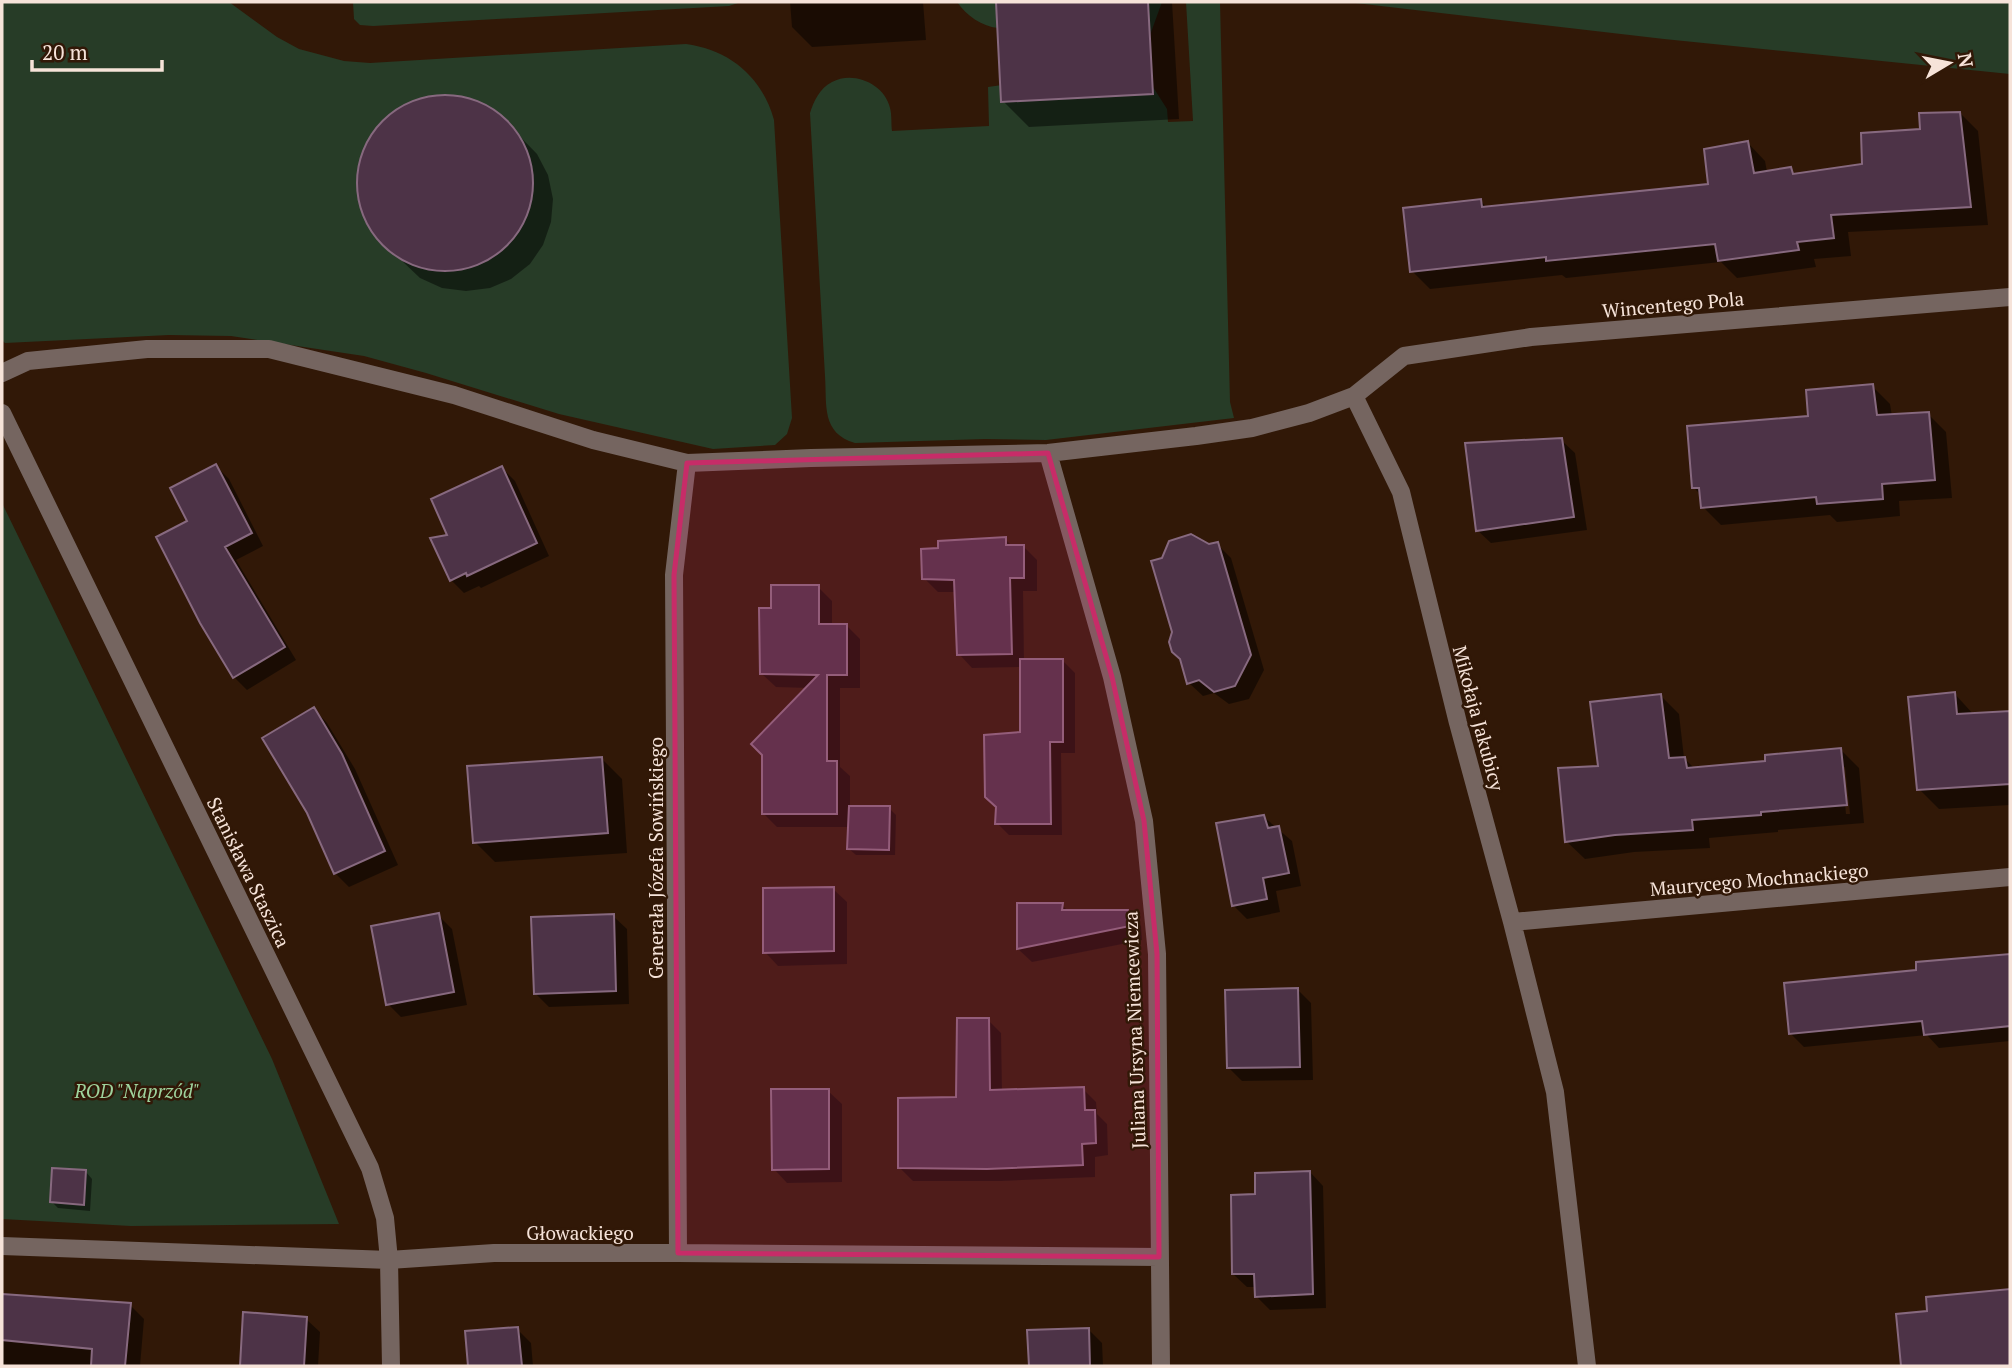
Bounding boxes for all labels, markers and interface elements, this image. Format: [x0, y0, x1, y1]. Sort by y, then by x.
scale bar [32, 28, 161, 72]
north arrow [1914, 28, 1984, 98]
text: 20 m [42, 38, 88, 66]
text: N [1953, 51, 1980, 70]
street label: Wincentego Pola [1601, 285, 1745, 323]
street label: Mikołaja Jakubicy [1448, 643, 1510, 794]
street label: Generała Józefa Sowińskiego [643, 737, 668, 979]
street label: Stanisława Staszica [202, 793, 296, 952]
street label: Maurycego Mochnackiego [1649, 857, 1869, 901]
street label: Juliana Ursyna Niemcewicza [1117, 910, 1151, 1149]
park label: ROD "Naprzód" [74, 1078, 199, 1103]
street label: Głowackiego [526, 1220, 634, 1245]

